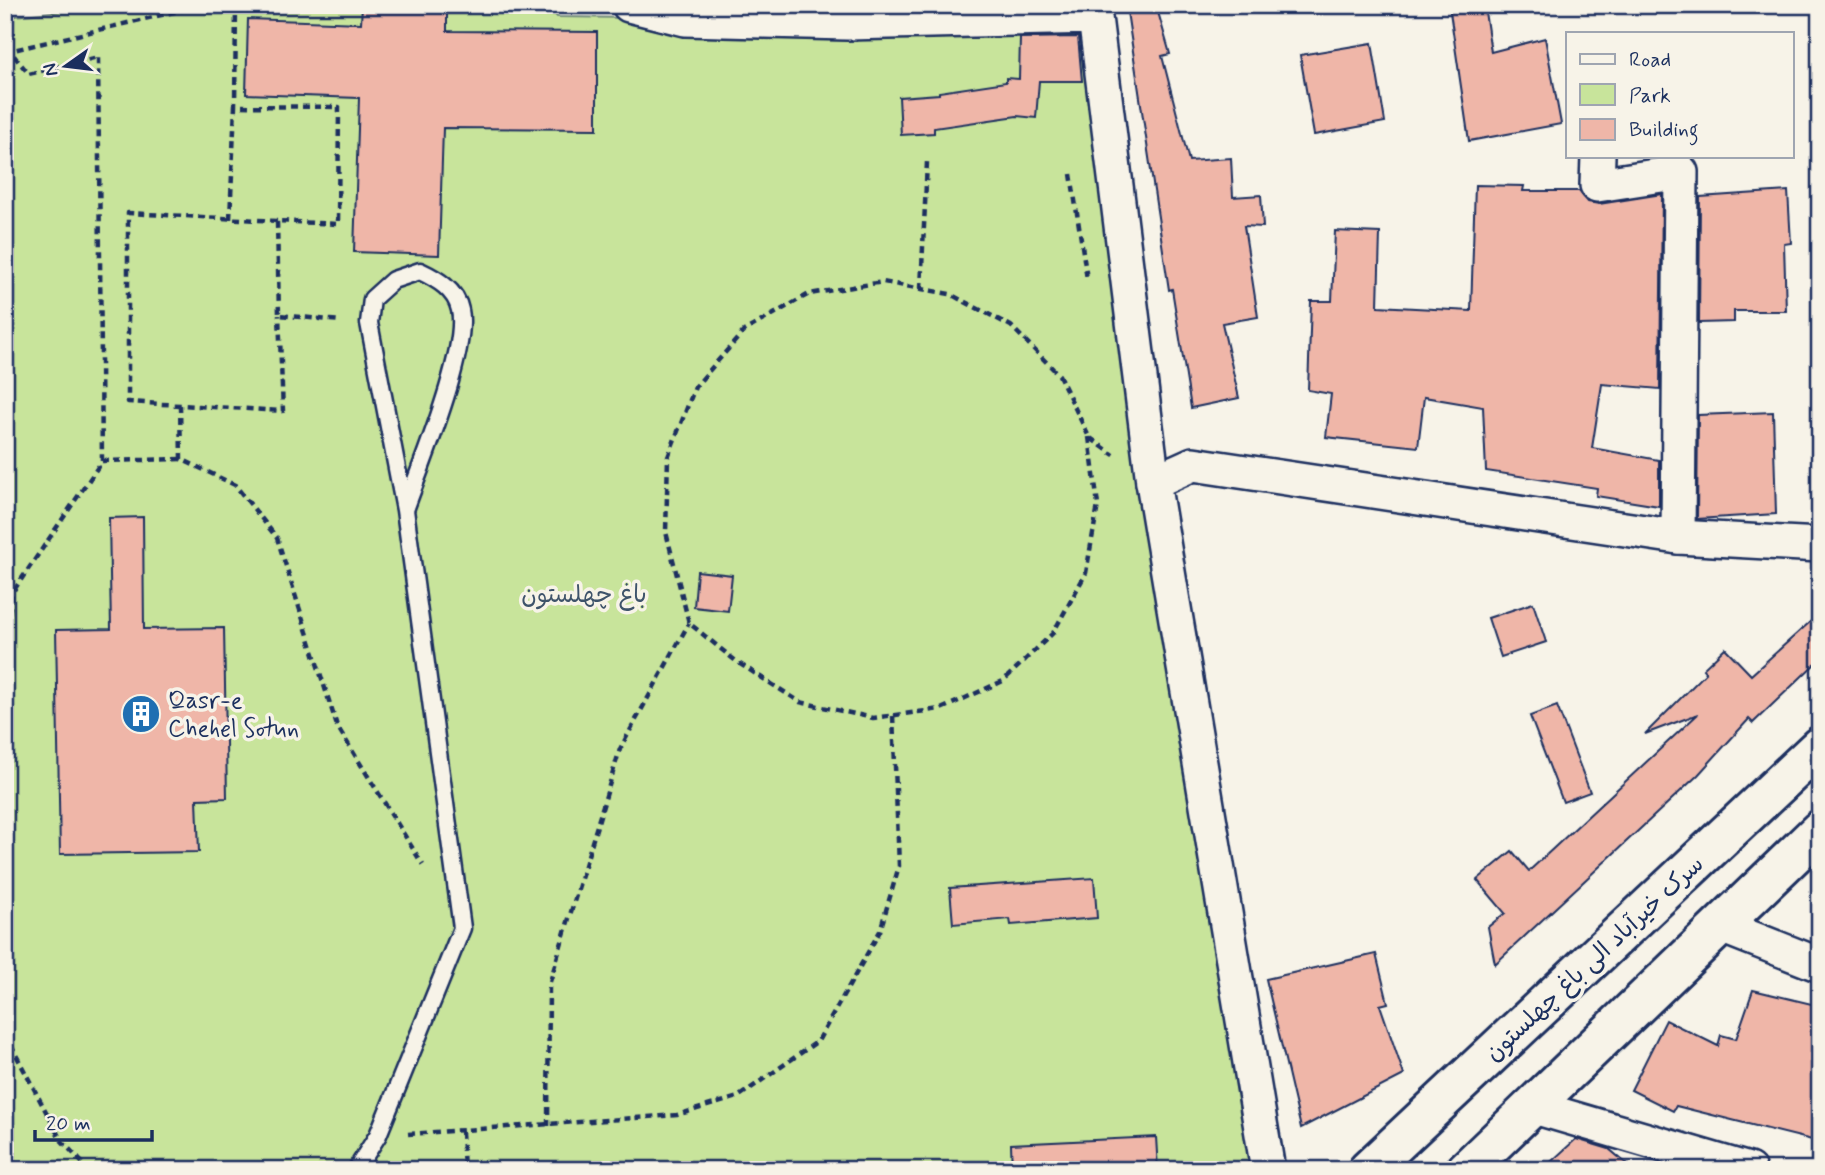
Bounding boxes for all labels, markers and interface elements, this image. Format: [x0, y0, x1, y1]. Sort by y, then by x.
north arrow [32, 32, 102, 102]
legend [1566, 32, 1794, 158]
text: Road [1629, 46, 1671, 74]
text: N [37, 61, 65, 79]
text: Park [1629, 82, 1671, 110]
text: Building [1629, 116, 1699, 146]
park label: باغ چهلستون [521, 580, 647, 611]
place label: Qasr-e Chehel Sotun [168, 686, 299, 745]
building icon: Qasr-e Chehel Sotun [120, 693, 162, 735]
street label: سرک خیرآباد الی باغ چهلستون [1479, 849, 1711, 1069]
scale bar [35, 1098, 152, 1142]
text: 20 m [46, 1110, 91, 1138]

